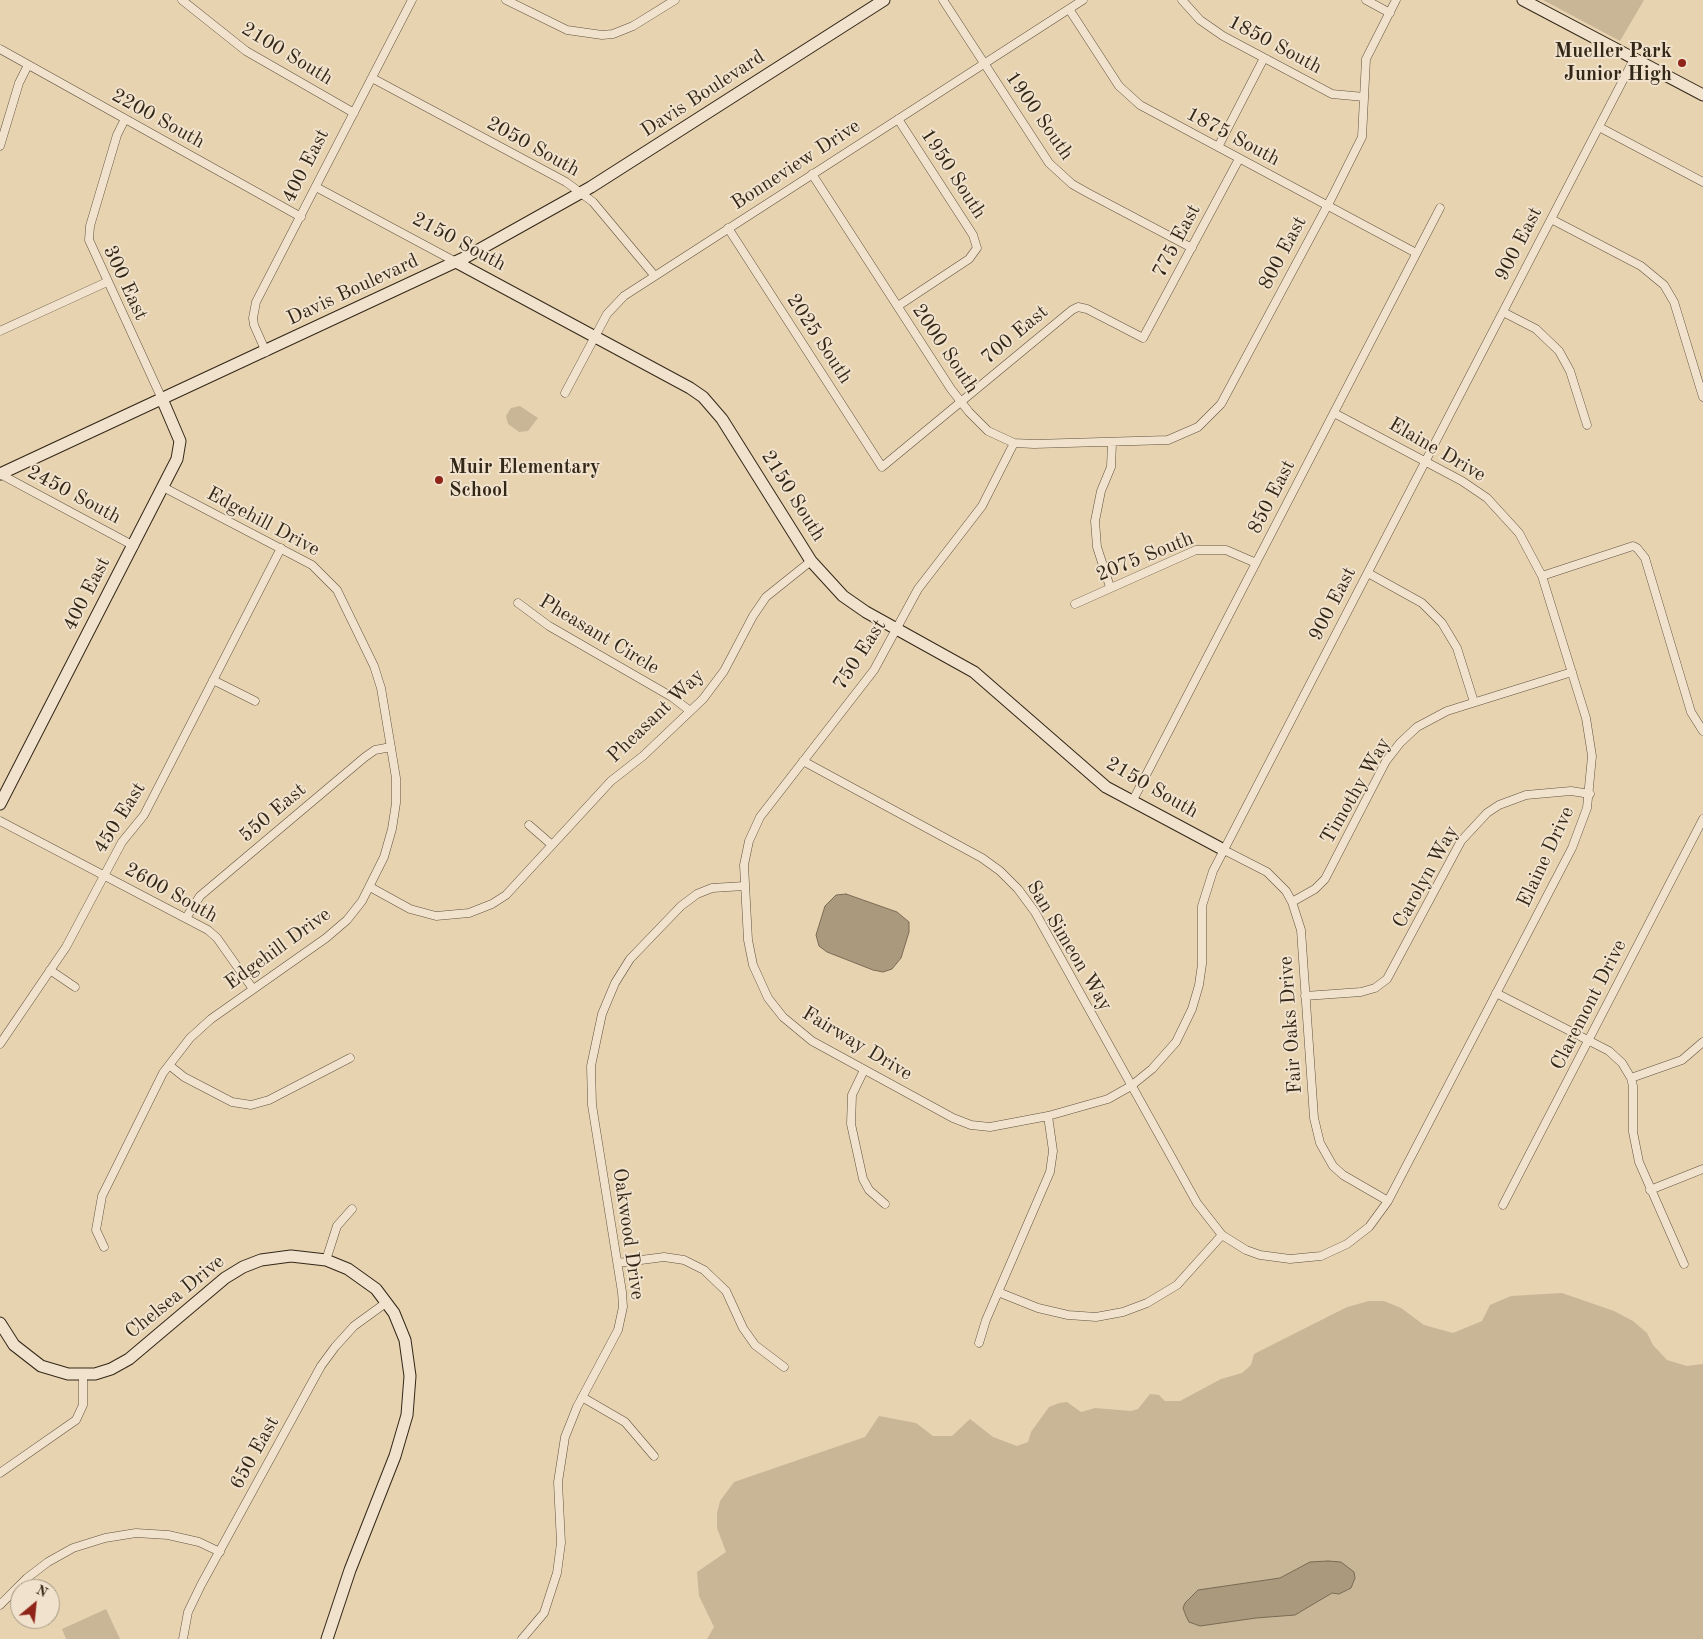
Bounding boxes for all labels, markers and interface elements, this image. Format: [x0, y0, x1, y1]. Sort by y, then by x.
street label: 1850 South [1224, 10, 1326, 80]
street label: 2100 South [237, 17, 337, 91]
place label: Mueller Park Junior High [1555, 40, 1672, 87]
street label: Davis Boulevard [637, 45, 769, 143]
marker: Mueller Park Junior High [1676, 57, 1688, 69]
street label: 1900 South [1000, 67, 1078, 165]
street label: 2200 South [107, 84, 209, 154]
street label: 1875 South [1182, 102, 1284, 172]
street label: 2050 South [482, 112, 584, 182]
street label: Bonneview Drive [727, 114, 865, 216]
street label: 1950 South [915, 124, 991, 224]
street label: 400 East [277, 125, 335, 207]
street label: 775 East [1148, 200, 1206, 282]
street label: 900 East [1490, 203, 1548, 285]
street label: 2150 South [408, 207, 510, 277]
street label: 800 East [1254, 212, 1312, 294]
street label: 300 East [97, 242, 153, 324]
street label: Davis Boulevard [283, 249, 423, 331]
street label: 2025 South [781, 289, 857, 389]
street label: 2000 South [906, 300, 984, 398]
street label: 700 East [977, 300, 1053, 370]
street label: Elaine Drive [1384, 413, 1490, 487]
street label: 2150 South [756, 446, 830, 546]
place label: Muir Elementary School [449, 456, 601, 503]
street label: 850 East [1243, 456, 1301, 538]
street label: 2450 South [23, 460, 125, 530]
marker: Muir Elementary School [433, 474, 445, 486]
street label: Edgehill Drive [202, 482, 324, 562]
street label: 2075 South [1093, 527, 1197, 587]
street label: 400 East [58, 553, 116, 635]
street label: 900 East [1304, 563, 1362, 645]
street label: Pheasant Circle [535, 590, 663, 680]
street label: 750 East [828, 615, 892, 695]
street label: Pheasant Way [603, 664, 709, 768]
street label: Timothy Way [1316, 733, 1396, 849]
street label: 2150 South [1101, 752, 1203, 824]
street label: 450 East [89, 778, 151, 858]
street label: 550 East [235, 778, 311, 848]
street label: Elaine Drive [1512, 803, 1580, 911]
street label: Carolyn Way [1388, 821, 1464, 933]
street label: 2600 South [120, 858, 222, 928]
street label: San Simeon Way [1021, 876, 1117, 1016]
street label: Edgehill Drive [220, 903, 336, 995]
street label: Claremont Drive [1546, 936, 1632, 1074]
street label: Fair Oaks Drive [1274, 955, 1308, 1095]
street label: Fairway Drive [798, 1002, 916, 1086]
street label: Oakwood Drive [607, 1167, 649, 1301]
street label: Chelsea Drive [121, 1250, 229, 1344]
street label: 650 East [225, 1412, 285, 1494]
north arrow [10, 1579, 60, 1629]
text: N [34, 1583, 50, 1600]

